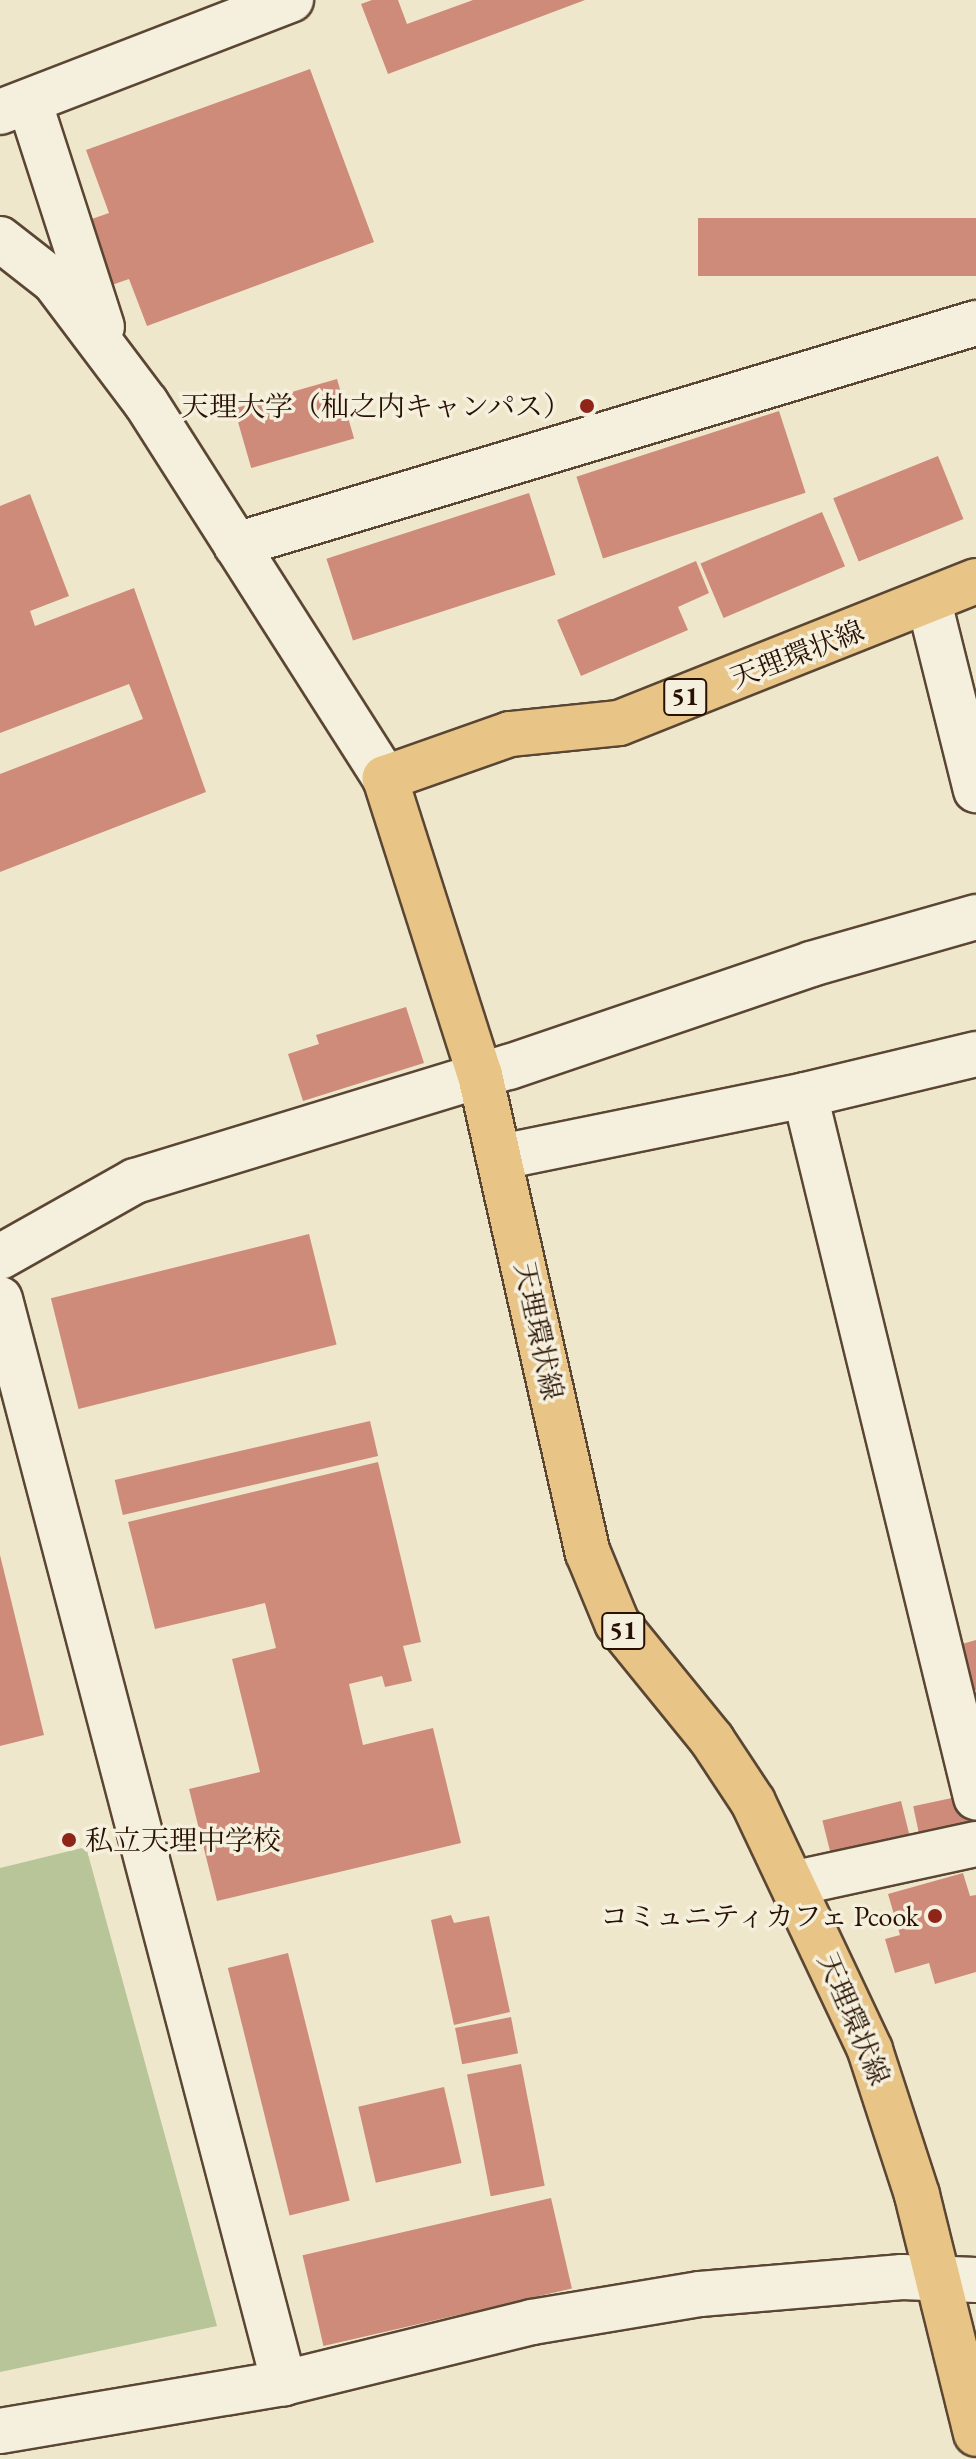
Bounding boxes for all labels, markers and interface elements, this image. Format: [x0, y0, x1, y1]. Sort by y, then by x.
place label: 天理大学（杣之内キャンパス） [179, 389, 571, 423]
marker: 天理大学（杣之内キャンパス） [578, 397, 596, 415]
street label: 天理環状線 [726, 613, 868, 695]
road number: 51 [663, 675, 707, 719]
street label: 天理環状線 [508, 1259, 570, 1403]
road number: 51 [601, 1609, 645, 1653]
place label: 私立天理中学校 [85, 1823, 281, 1857]
marker: 私立天理中学校 [60, 1831, 78, 1849]
place label: コミュニティカフェ Pcook [596, 1899, 919, 1933]
marker: コミュニティカフェ Pcook [926, 1907, 944, 1925]
street label: 天理環状線 [811, 1948, 897, 2090]

